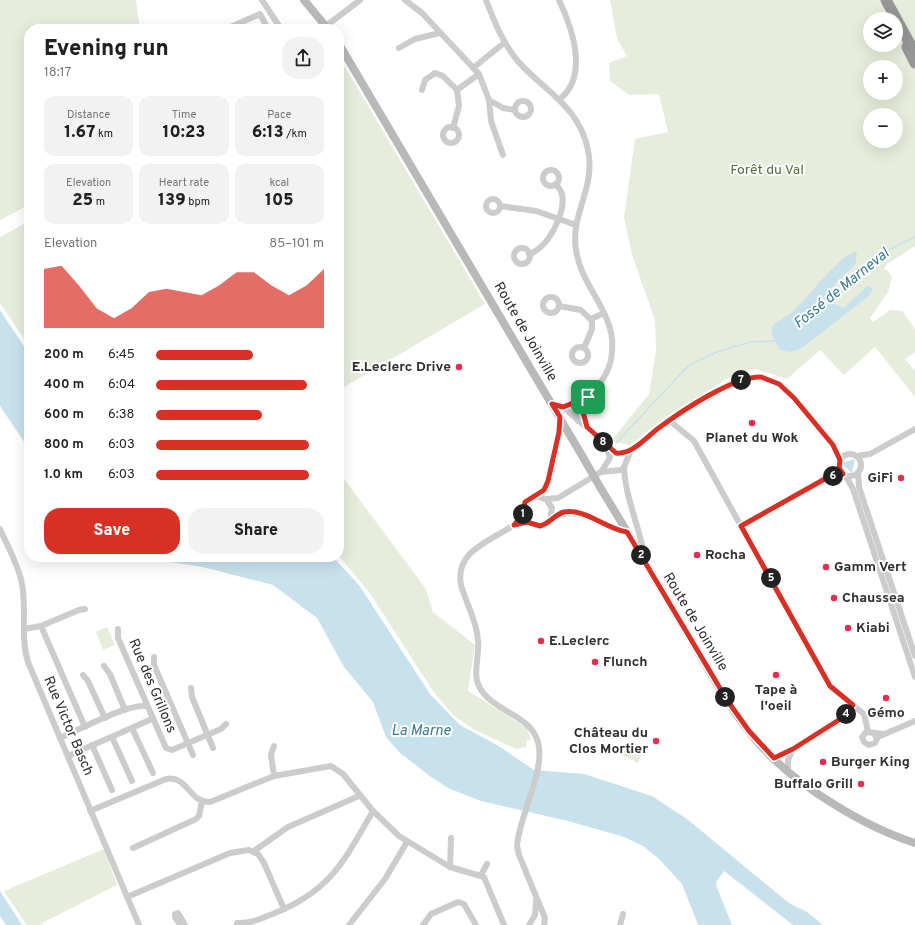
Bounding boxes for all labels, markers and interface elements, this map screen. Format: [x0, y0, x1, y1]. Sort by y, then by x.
map controls [863, 12, 903, 148]
button: layers [863, 12, 903, 52]
text: Evening run [44, 36, 169, 63]
button: share [282, 37, 324, 79]
button: + [863, 60, 903, 100]
text: 18:17 [44, 65, 71, 81]
text: Distance [67, 108, 110, 122]
text: Time [172, 108, 196, 122]
text: Pace [267, 108, 291, 122]
button: − [863, 108, 903, 148]
text: 1.67 [64, 122, 95, 144]
text: 10:23 [162, 122, 206, 144]
text: 6:13 [252, 122, 284, 144]
text: km [95, 127, 113, 141]
text: /km [284, 127, 307, 141]
park label: Forêt du Val [730, 162, 804, 179]
text: Elevation [66, 176, 111, 190]
text: Heart rate [159, 176, 209, 190]
text: kcal [270, 176, 289, 190]
text: 25 [72, 190, 93, 212]
text: 139 [158, 190, 186, 212]
text: 105 [265, 190, 294, 212]
text: m [93, 195, 105, 209]
text: bpm [186, 195, 210, 209]
text: Elevation [44, 236, 97, 252]
text: 85–101 m [269, 236, 324, 252]
water label: Fossé de Marneval [790, 244, 895, 333]
street label: Route de Joinville [490, 279, 560, 385]
text: 200 m [44, 347, 84, 363]
text: 6:45 [108, 347, 135, 363]
place label: E.Leclerc Drive [352, 359, 451, 376]
marker: E.Leclerc Drive [454, 362, 464, 372]
pin: 7 [731, 370, 751, 390]
text: 7 [738, 373, 744, 387]
text: 400 m [44, 377, 84, 393]
text: 6:04 [108, 377, 135, 393]
pin [571, 380, 605, 414]
icon: arrive [577, 386, 599, 408]
text: 600 m [44, 407, 84, 423]
text: 6:38 [108, 407, 134, 423]
marker: Planet du Wok [747, 418, 757, 428]
place label: Planet du Wok [706, 430, 799, 447]
pin: 8 [593, 432, 613, 452]
text: 8 [600, 435, 606, 449]
text: 800 m [44, 437, 84, 453]
text: 6:03 [108, 437, 135, 453]
pin: 6 [823, 466, 843, 486]
text: 1.0 km [44, 467, 83, 483]
text: 6:03 [108, 467, 135, 483]
text: 6 [830, 469, 836, 483]
place label: GiFi [867, 470, 893, 487]
marker: GiFi [896, 473, 906, 483]
pin: 1 [513, 504, 533, 524]
text: 1 [521, 507, 525, 521]
button: Save [44, 508, 180, 554]
button: Share [188, 508, 324, 554]
pin: 2 [631, 545, 651, 565]
place label: Rocha [705, 547, 746, 564]
text: 2 [638, 548, 644, 562]
marker: Rocha [692, 550, 702, 560]
place label: Gamm Vert [834, 559, 906, 576]
marker: Gamm Vert [821, 562, 831, 572]
pin: 5 [761, 568, 781, 588]
street label: Route de Joinville [659, 570, 731, 674]
text: 5 [768, 571, 774, 585]
place label: Chaussea [842, 590, 905, 607]
marker: Chaussea [829, 593, 839, 603]
place label: Kiabi [856, 620, 890, 637]
marker: Kiabi [843, 623, 853, 633]
place label: E.Leclerc [549, 633, 610, 650]
street label: Rue des Grillons [124, 636, 180, 736]
marker: E.Leclerc [536, 636, 546, 646]
place label: Flunch [603, 654, 648, 671]
marker: Flunch [590, 657, 600, 667]
marker: Tape à l'oeil [771, 670, 781, 680]
street label: Rue Victor Basch [39, 674, 97, 778]
place label: Tape à l'oeil [755, 682, 797, 715]
pin: 3 [715, 687, 735, 707]
text: 3 [722, 690, 728, 704]
marker: Gémo [881, 693, 891, 703]
pin: 4 [836, 704, 856, 724]
place label: Gémo [867, 705, 905, 722]
text: 4 [842, 707, 850, 721]
water label: La Marne [391, 722, 451, 741]
place label: Château du Clos Mortier [569, 725, 648, 758]
marker: Château du Clos Mortier [651, 736, 661, 746]
place label: Burger King [831, 754, 910, 771]
marker: Burger King [818, 757, 828, 767]
place label: Buffalo Grill [774, 776, 853, 793]
marker: Buffalo Grill [856, 779, 866, 789]

